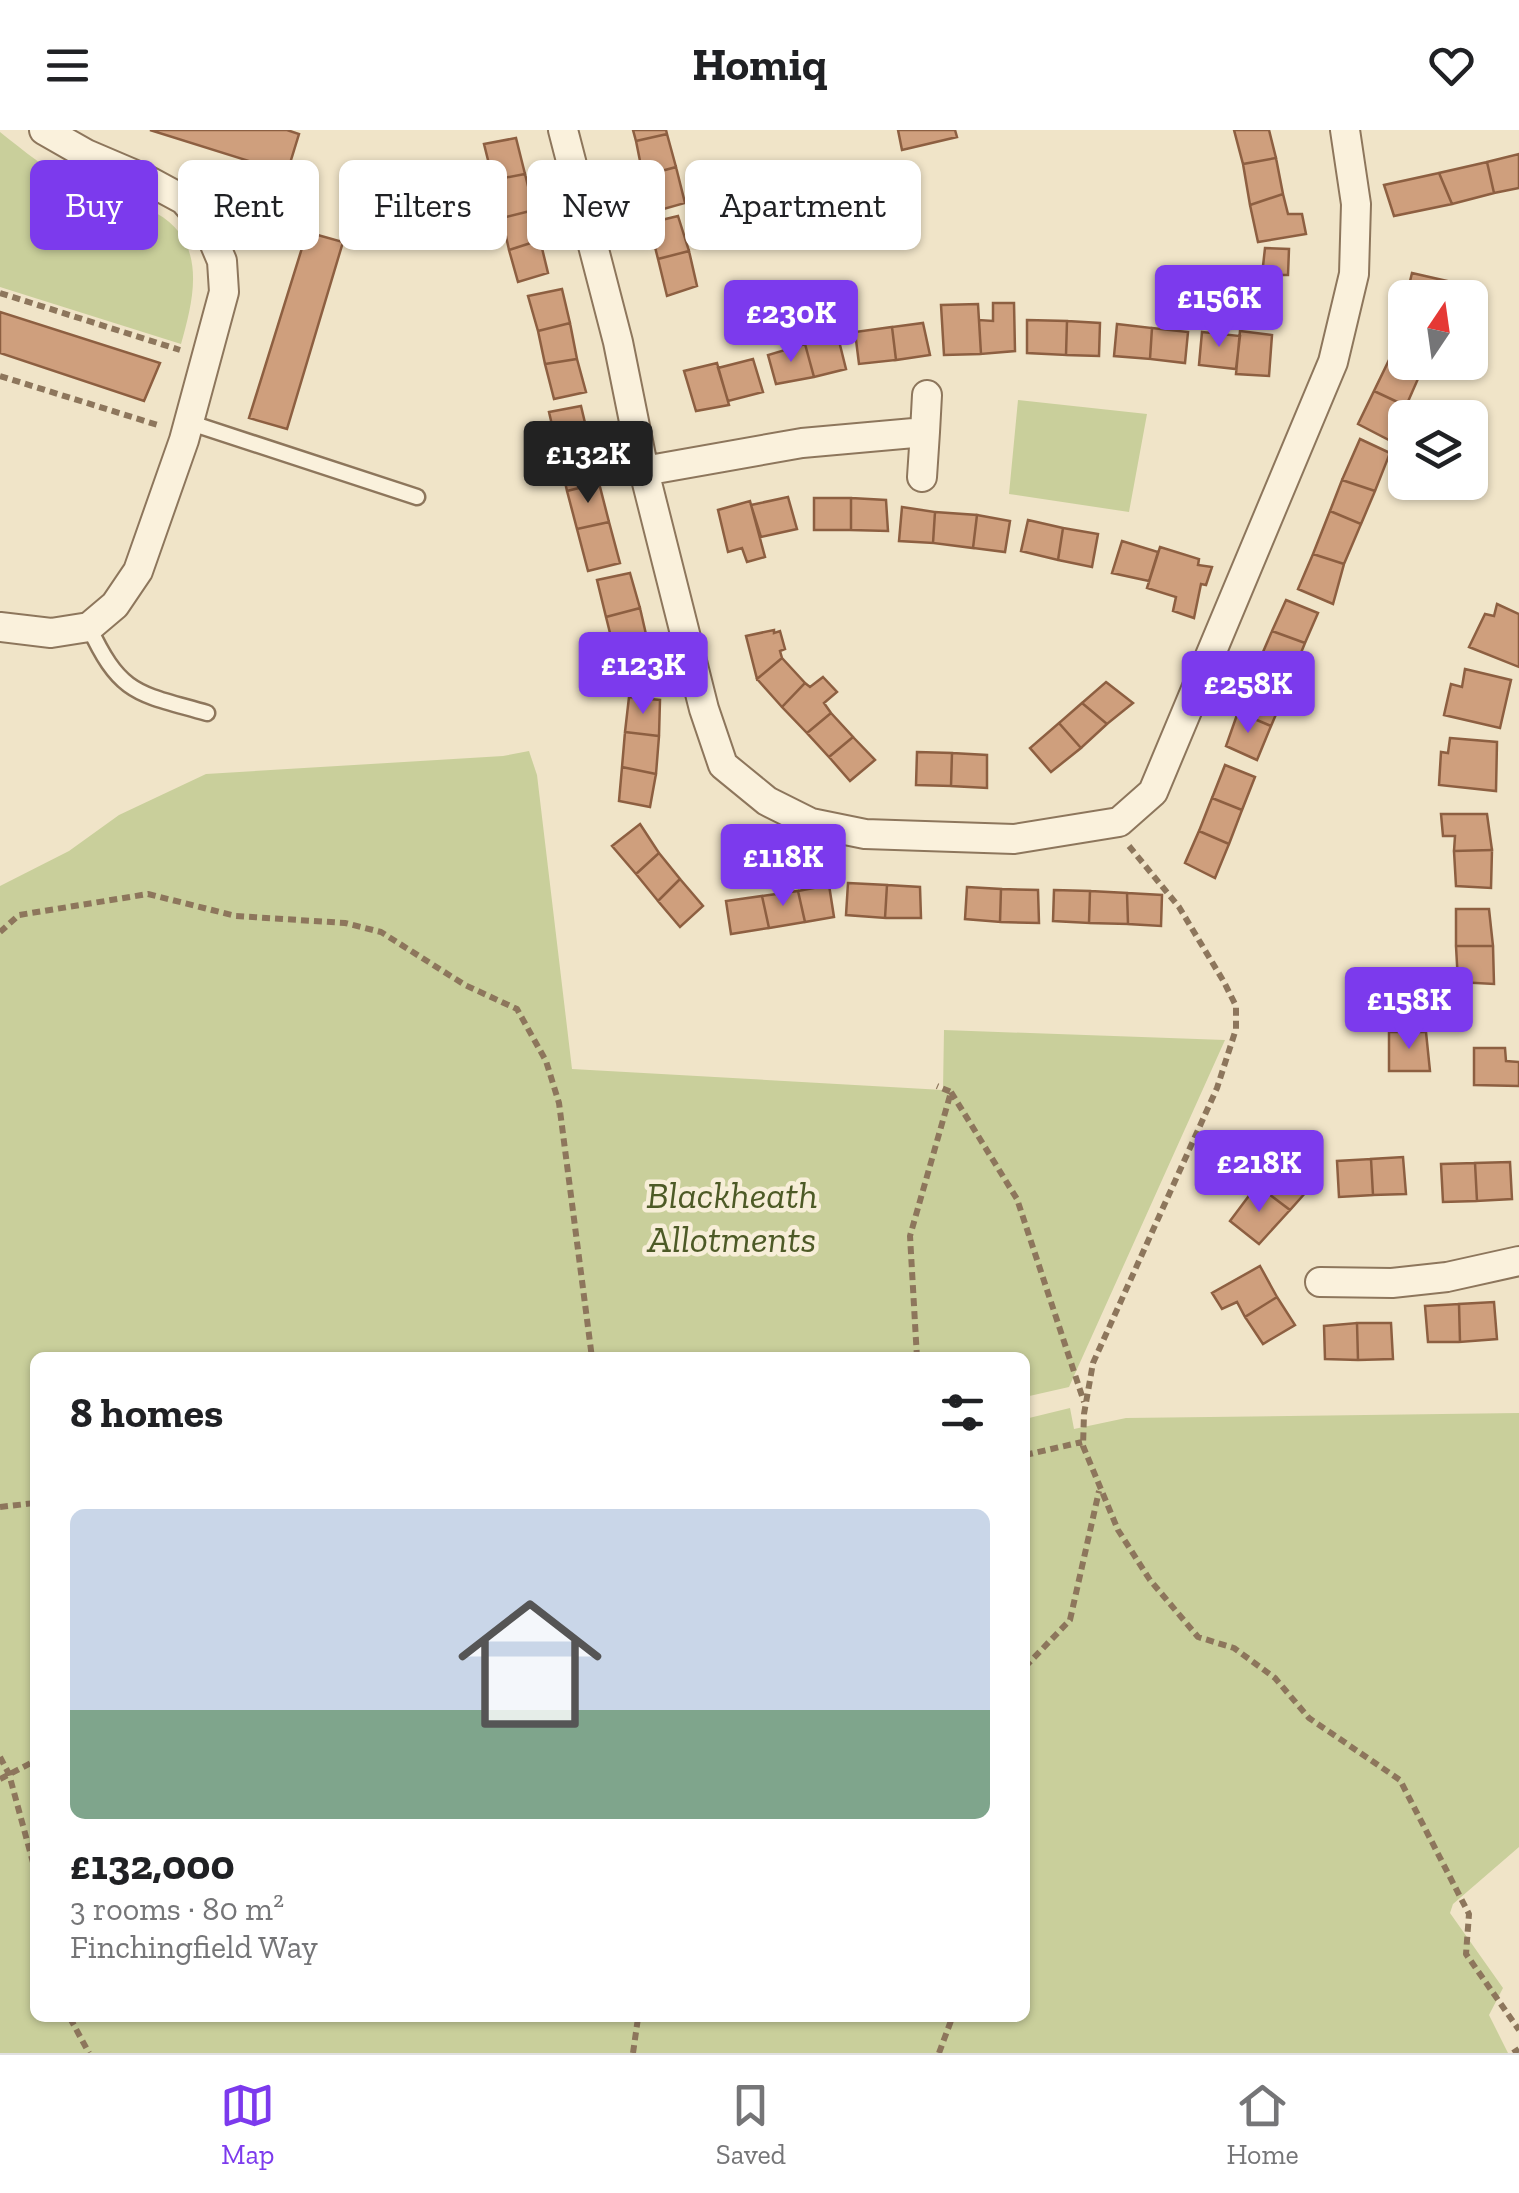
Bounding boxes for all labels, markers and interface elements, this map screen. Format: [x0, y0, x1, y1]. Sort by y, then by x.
icon: menu [40, 38, 95, 93]
text: Homiq [692, 38, 827, 92]
icon: heart [1424, 38, 1479, 93]
chip: Buy [30, 160, 158, 250]
chip: Rent [178, 160, 319, 250]
chip: Filters [339, 160, 507, 250]
chip: New [527, 160, 665, 250]
chip: Apartment [685, 160, 921, 250]
pin: £156K [1149, 265, 1289, 350]
text: £156K [1177, 278, 1261, 316]
pin: £230K [721, 280, 861, 365]
north arrow [1388, 280, 1488, 380]
map controls [1388, 280, 1488, 500]
text: £230K [746, 293, 836, 331]
button: layers [1388, 400, 1488, 500]
pin: £132K [518, 421, 658, 506]
text: £132K [546, 434, 630, 472]
pin: £123K [573, 632, 713, 717]
text: £123K [601, 645, 685, 683]
pin: £258K [1178, 651, 1318, 736]
text: £258K [1204, 664, 1292, 702]
pin: £118K [713, 824, 853, 909]
text: £118K [743, 837, 823, 875]
pin: £158K [1339, 967, 1479, 1052]
text: £158K [1367, 980, 1451, 1018]
pin: £218K [1189, 1130, 1329, 1215]
text: £218K [1217, 1143, 1301, 1181]
park label: Blackheath Allotments [646, 1172, 818, 1262]
icon: filters [935, 1385, 990, 1440]
text: 8 homes [70, 1387, 223, 1438]
icon: home [440, 1574, 620, 1754]
text: £132,000 [70, 1839, 235, 1890]
text: 3 rooms · 80 m² [70, 1890, 284, 1928]
text: Finchingfield Way [70, 1928, 318, 1966]
tab: Map [220, 2078, 275, 2171]
tab: Saved [716, 2078, 786, 2171]
tab: Home [1227, 2078, 1299, 2171]

